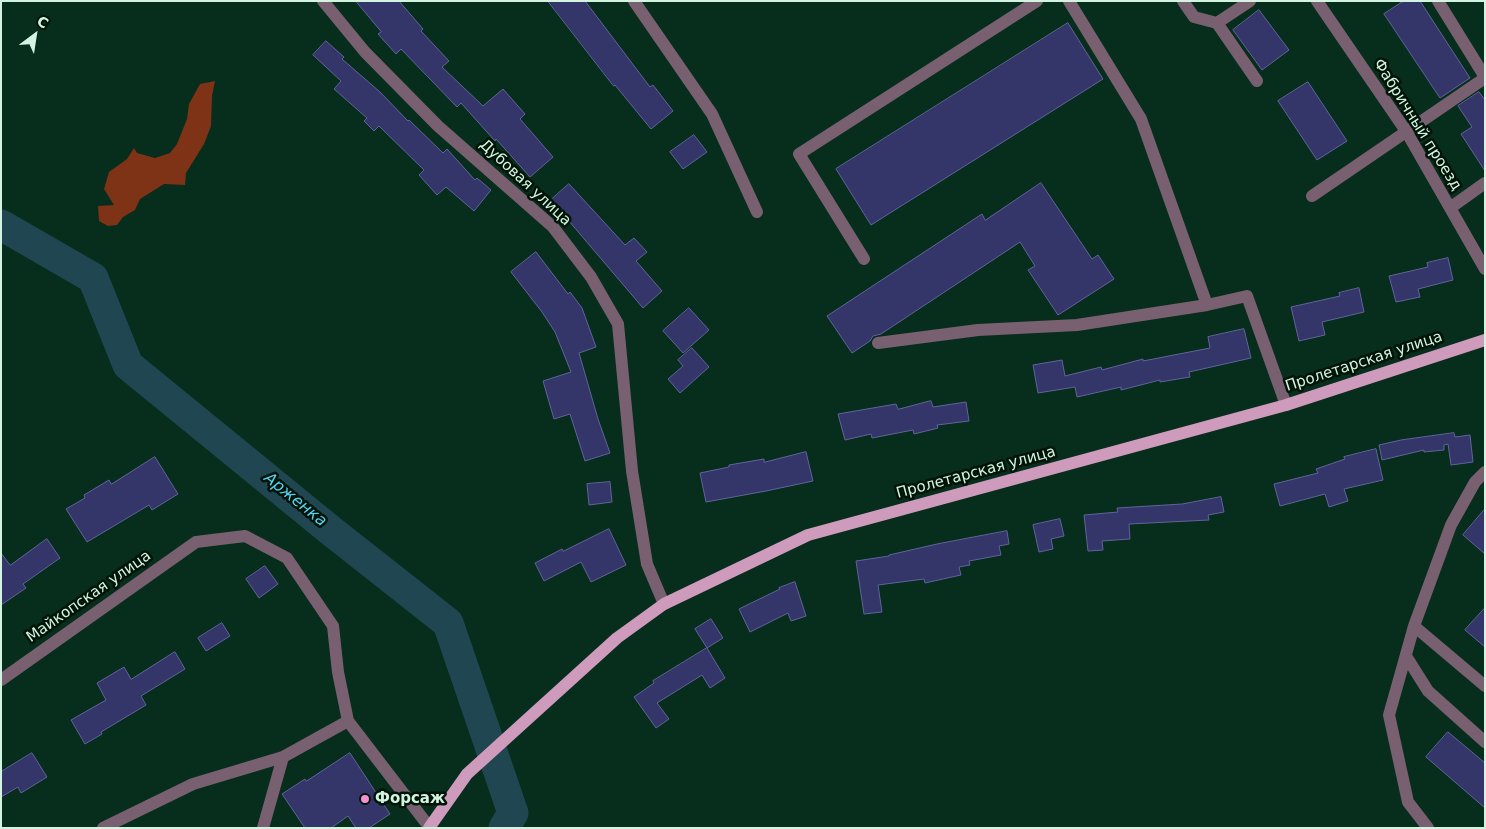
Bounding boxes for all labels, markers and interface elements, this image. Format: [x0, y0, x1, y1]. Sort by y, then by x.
north arrow [10, 10, 60, 60]
text: С [34, 13, 51, 32]
street label: Фабричный проезд [1369, 56, 1465, 194]
street label: Дубовая улица [476, 136, 574, 230]
street label: Пролетарская улица [1283, 328, 1445, 396]
street label: Пролетарская улица [894, 443, 1058, 503]
water label: Арженка [260, 469, 330, 531]
street label: Майкопская улица [23, 547, 155, 647]
place label: Форсаж [375, 790, 445, 808]
marker: Форсаж [359, 793, 371, 805]

